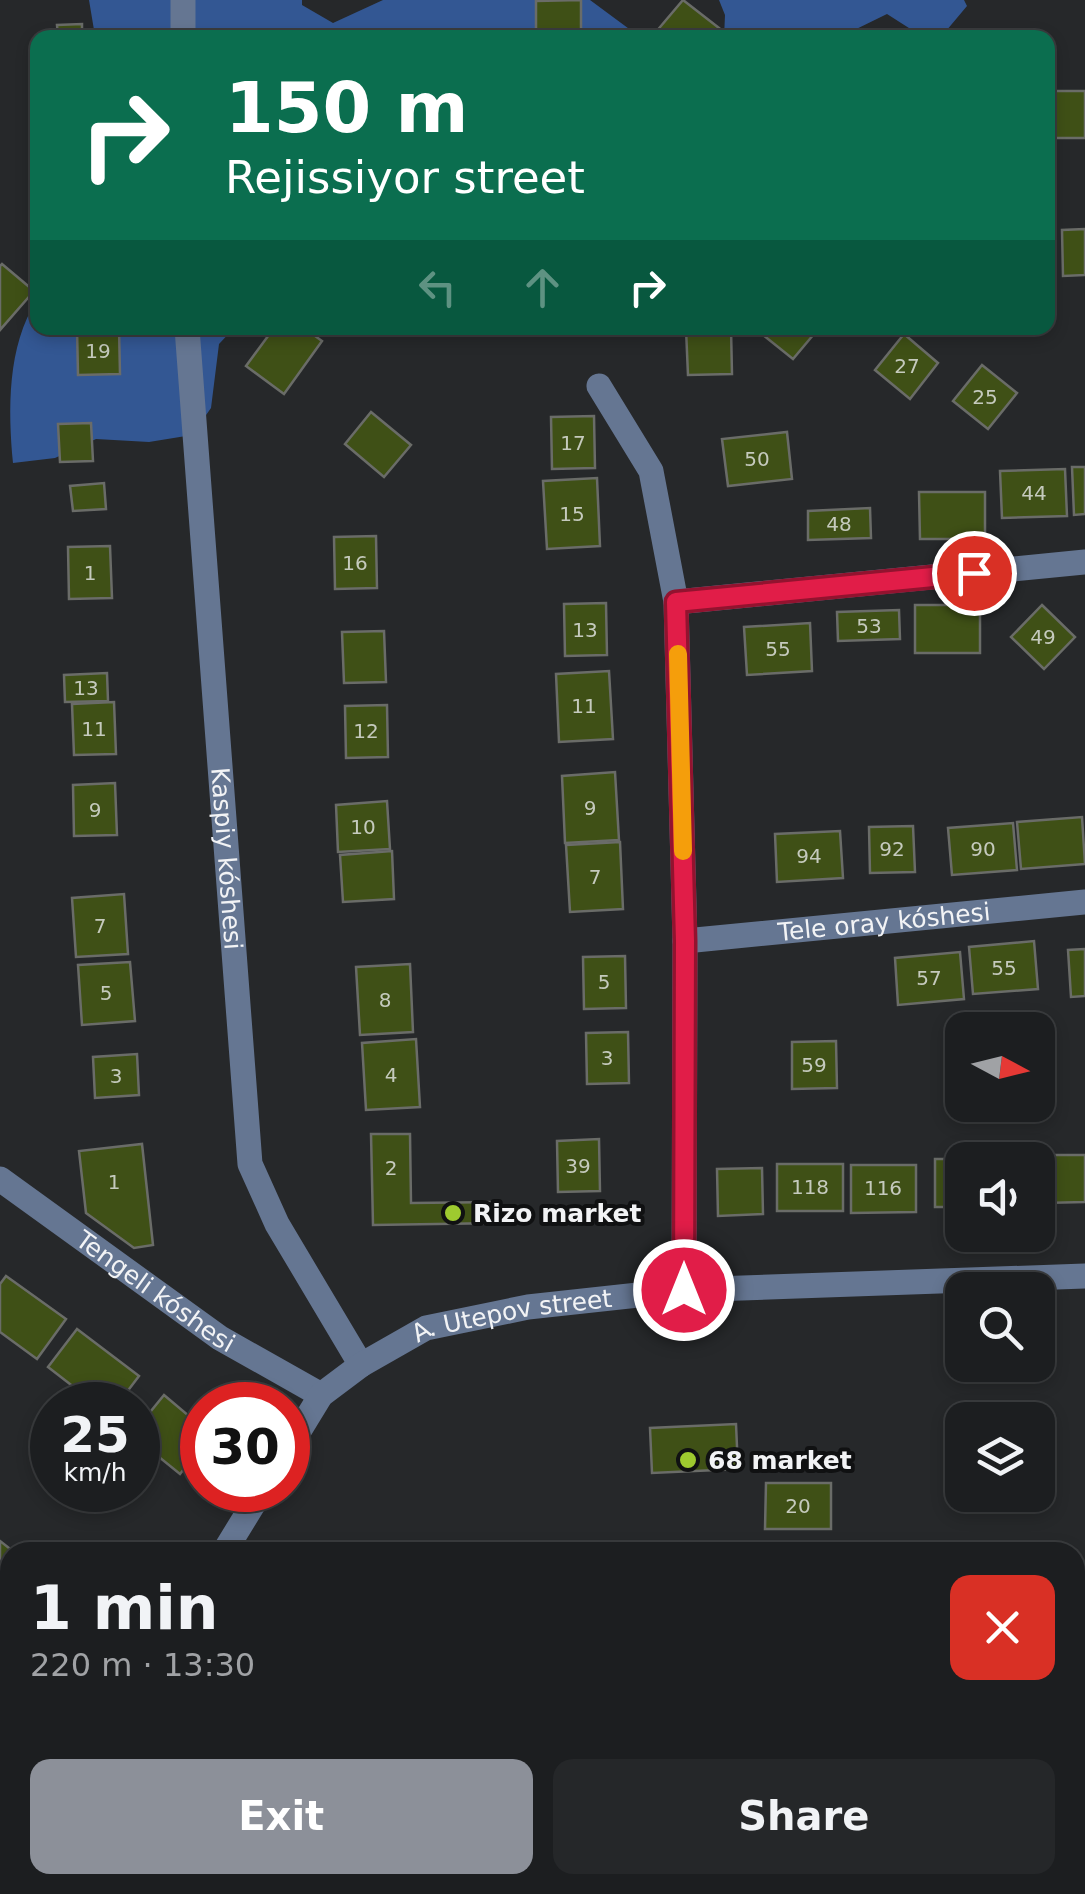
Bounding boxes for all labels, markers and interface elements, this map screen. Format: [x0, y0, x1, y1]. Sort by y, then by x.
text: 150 m [225, 67, 468, 149]
icon: right [60, 70, 190, 200]
text: Rejissiyor street [225, 151, 585, 204]
icon: left [410, 260, 465, 315]
icon: ahead [515, 260, 570, 315]
icon: right [620, 260, 675, 315]
house number: 19 [85, 339, 111, 363]
house number: 27 [894, 354, 920, 378]
house number: 25 [972, 385, 998, 409]
house number: 17 [560, 431, 586, 455]
house number: 50 [744, 447, 770, 471]
house number: 44 [1021, 481, 1047, 505]
house number: 15 [559, 502, 585, 526]
house number: 48 [826, 512, 852, 536]
pin [932, 531, 1017, 616]
icon: arrive [947, 546, 1002, 601]
house number: 16 [342, 551, 368, 575]
house number: 1 [84, 561, 96, 585]
house number: 53 [856, 614, 882, 638]
house number: 13 [572, 618, 598, 642]
house number: 49 [1030, 625, 1056, 649]
house number: 55 [765, 637, 791, 661]
house number: 13 [73, 676, 99, 700]
house number: 11 [571, 694, 597, 718]
house number: 11 [81, 717, 107, 741]
house number: 12 [353, 719, 379, 743]
street label: Kaspiy kóshesi [206, 766, 248, 951]
house number: 9 [584, 796, 596, 820]
house number: 9 [89, 798, 101, 822]
house number: 10 [350, 815, 376, 839]
house number: 92 [879, 837, 905, 861]
house number: 90 [970, 837, 996, 861]
house number: 94 [796, 844, 822, 868]
house number: 7 [589, 865, 601, 889]
street label: Tele oray kóshesi [775, 897, 992, 946]
house number: 7 [94, 914, 106, 938]
house number: 55 [991, 956, 1017, 980]
house number: 57 [916, 966, 942, 990]
house number: 5 [598, 970, 610, 994]
house number: 5 [100, 981, 112, 1005]
house number: 8 [379, 988, 391, 1012]
north arrow [945, 1012, 1055, 1122]
map controls [945, 1012, 1055, 1512]
house number: 3 [601, 1046, 613, 1070]
house number: 59 [801, 1053, 827, 1077]
house number: 4 [385, 1063, 397, 1087]
house number: 3 [110, 1064, 122, 1088]
button: sound [945, 1142, 1055, 1252]
house number: 39 [565, 1154, 591, 1178]
house number: 2 [385, 1156, 397, 1180]
house number: 1 [108, 1170, 120, 1194]
house number: 118 [791, 1175, 829, 1199]
house number: 116 [864, 1176, 902, 1200]
place label: Rizo market [473, 1199, 641, 1228]
marker: Rizo market [442, 1202, 464, 1224]
street label: Tengeli kóshesi [70, 1224, 240, 1358]
position arrow [632, 1238, 736, 1342]
button: search [945, 1272, 1055, 1382]
street label: A. Utepov street [406, 1283, 614, 1348]
speed limit sign: 30 [180, 1382, 310, 1512]
button: layers [945, 1402, 1055, 1512]
text: 25 [60, 1406, 130, 1464]
place label: 68 market [708, 1446, 852, 1475]
marker: 68 market [677, 1449, 699, 1471]
text: km/h [63, 1458, 127, 1487]
house number: 20 [785, 1494, 811, 1518]
text: 1 min [30, 1573, 218, 1643]
button: close [950, 1575, 1055, 1680]
text: 220 m · 13:30 [30, 1646, 255, 1684]
button: Exit [30, 1759, 533, 1874]
button: Share [553, 1759, 1055, 1874]

